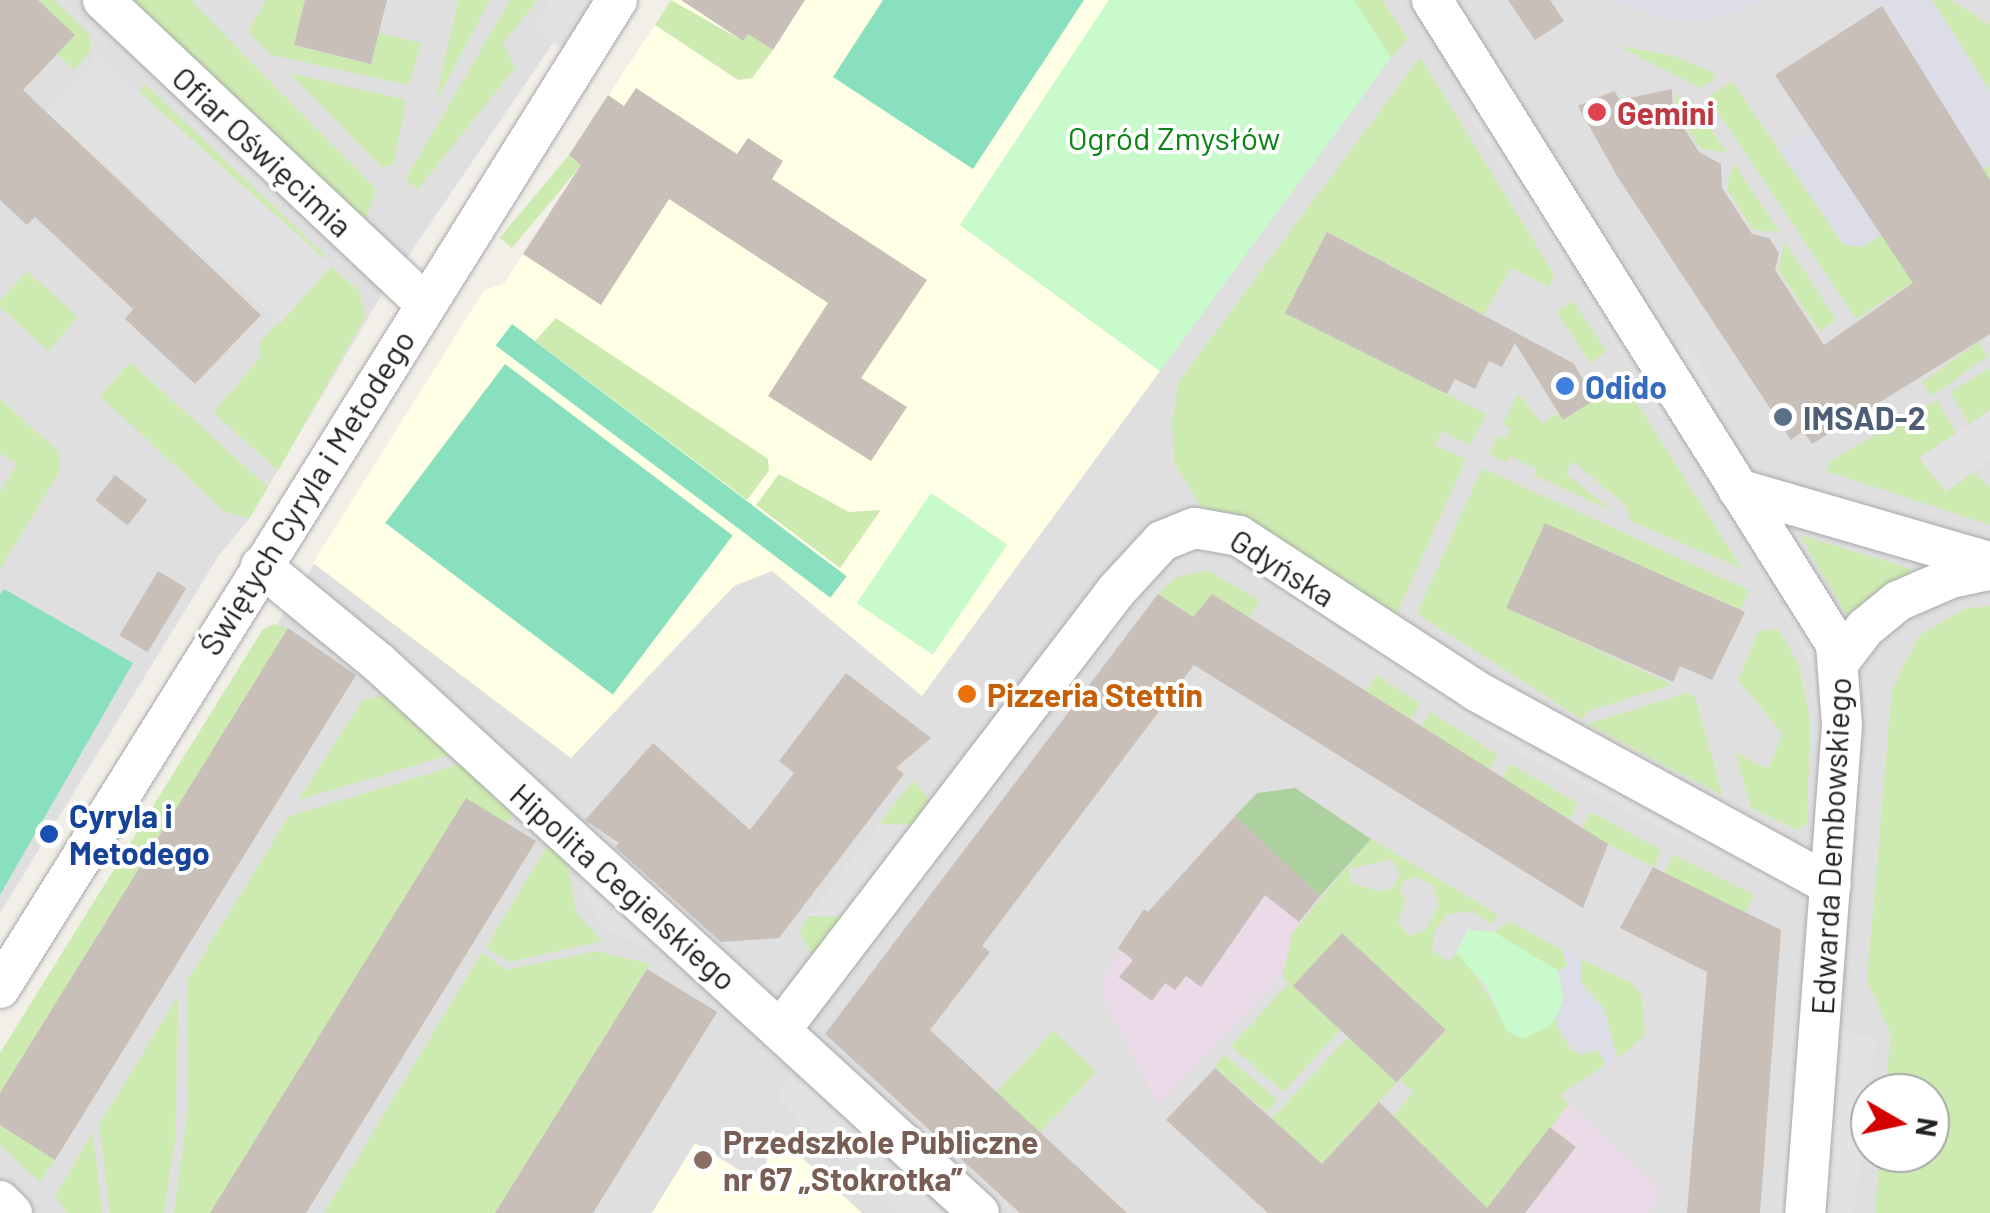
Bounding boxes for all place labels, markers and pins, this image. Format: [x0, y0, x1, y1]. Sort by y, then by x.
place label: Gemini [1617, 93, 1715, 131]
marker: Gemini [1586, 101, 1608, 123]
place label: Odido [1585, 367, 1667, 405]
marker: Odido [1554, 375, 1576, 397]
place label: IMSAD-2 [1803, 398, 1926, 436]
marker: IMSAD-2 [1772, 406, 1794, 428]
place label: Pizzeria Stettin [987, 675, 1203, 713]
marker: Pizzeria Stettin [956, 683, 978, 705]
place label: Cyryla i Metodego [69, 797, 210, 872]
marker: Cyryla i Metodego [38, 823, 60, 845]
place label: Przedszkole Publiczne nr 67 „Stokrotka” [723, 1123, 1038, 1198]
marker: Przedszkole Publiczne nr 67 „Stokrotka” [692, 1149, 714, 1171]

